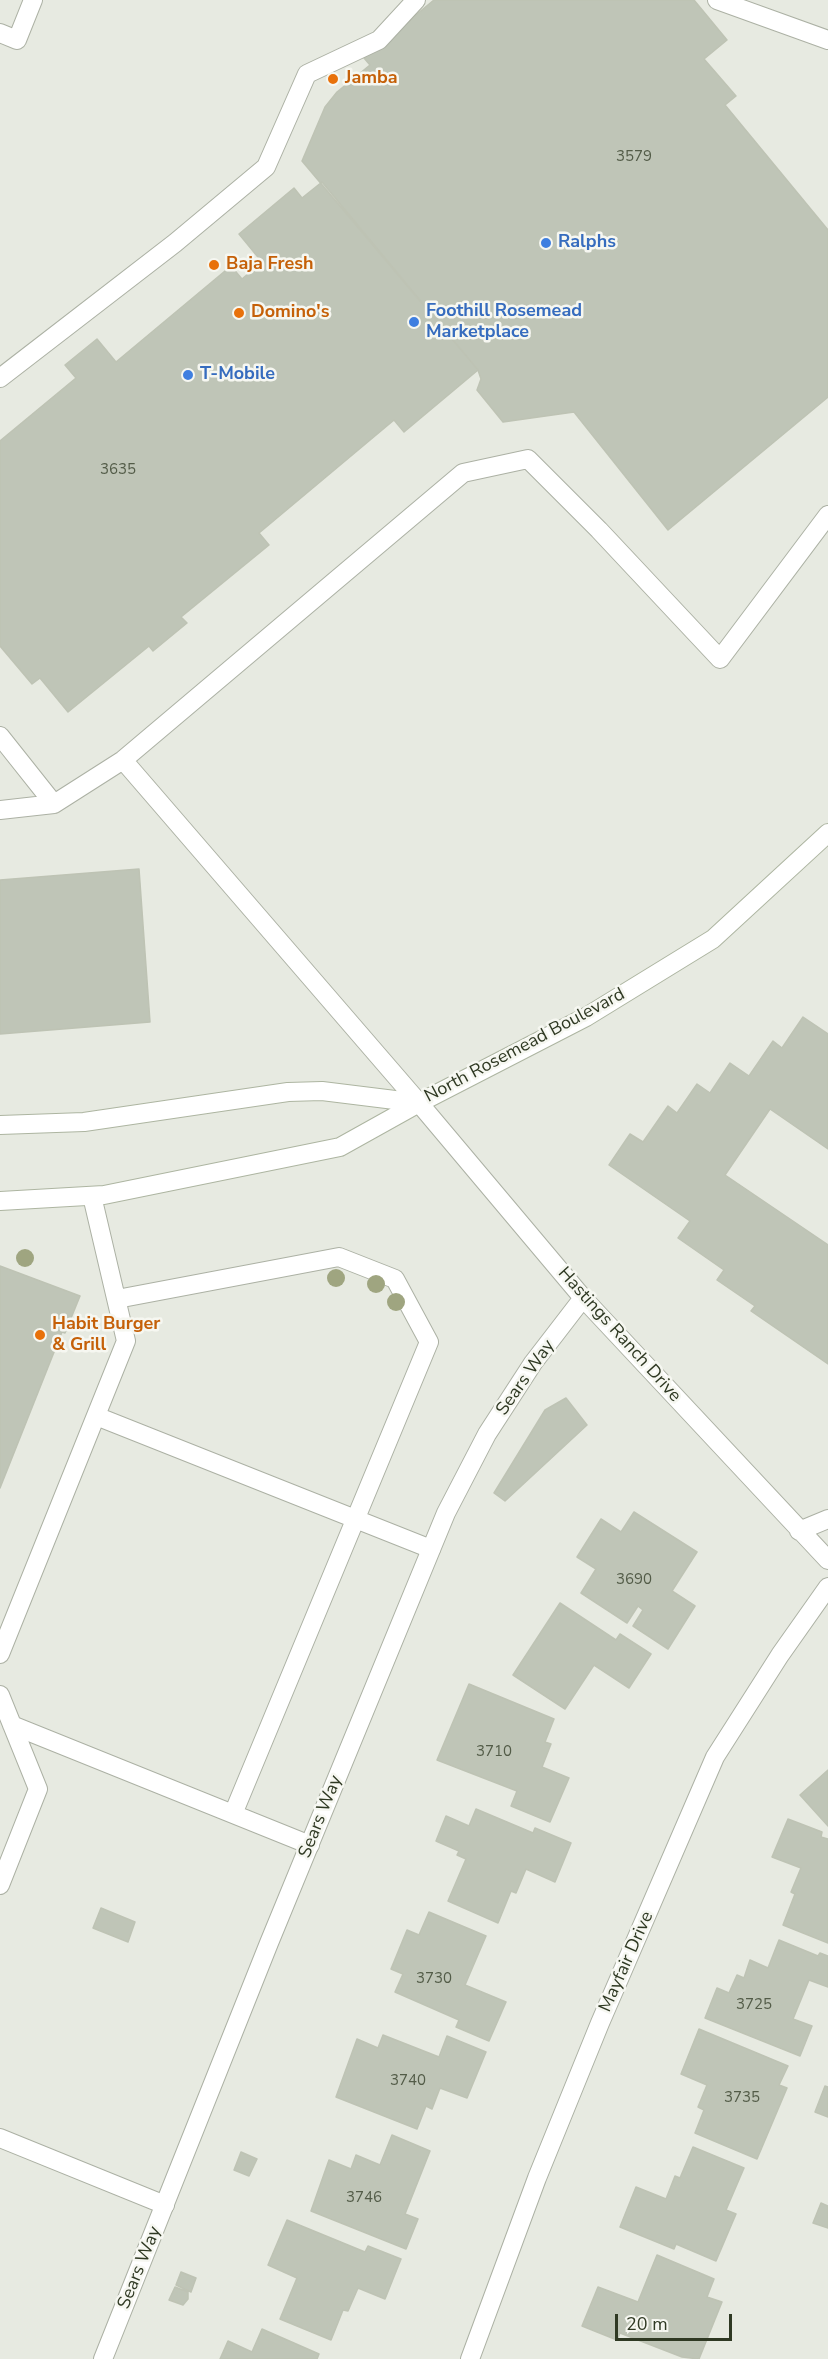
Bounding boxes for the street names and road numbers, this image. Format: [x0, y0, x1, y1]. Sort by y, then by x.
street label: North Rosemead Boulevard [421, 984, 629, 1108]
street label: Hastings Ranch Drive [553, 1263, 685, 1407]
street label: Sears Way [492, 1336, 560, 1420]
street label: Sears Way [295, 1772, 347, 1862]
street label: Mayfair Drive [595, 1908, 659, 2016]
street label: Sears Way [114, 2223, 166, 2313]

